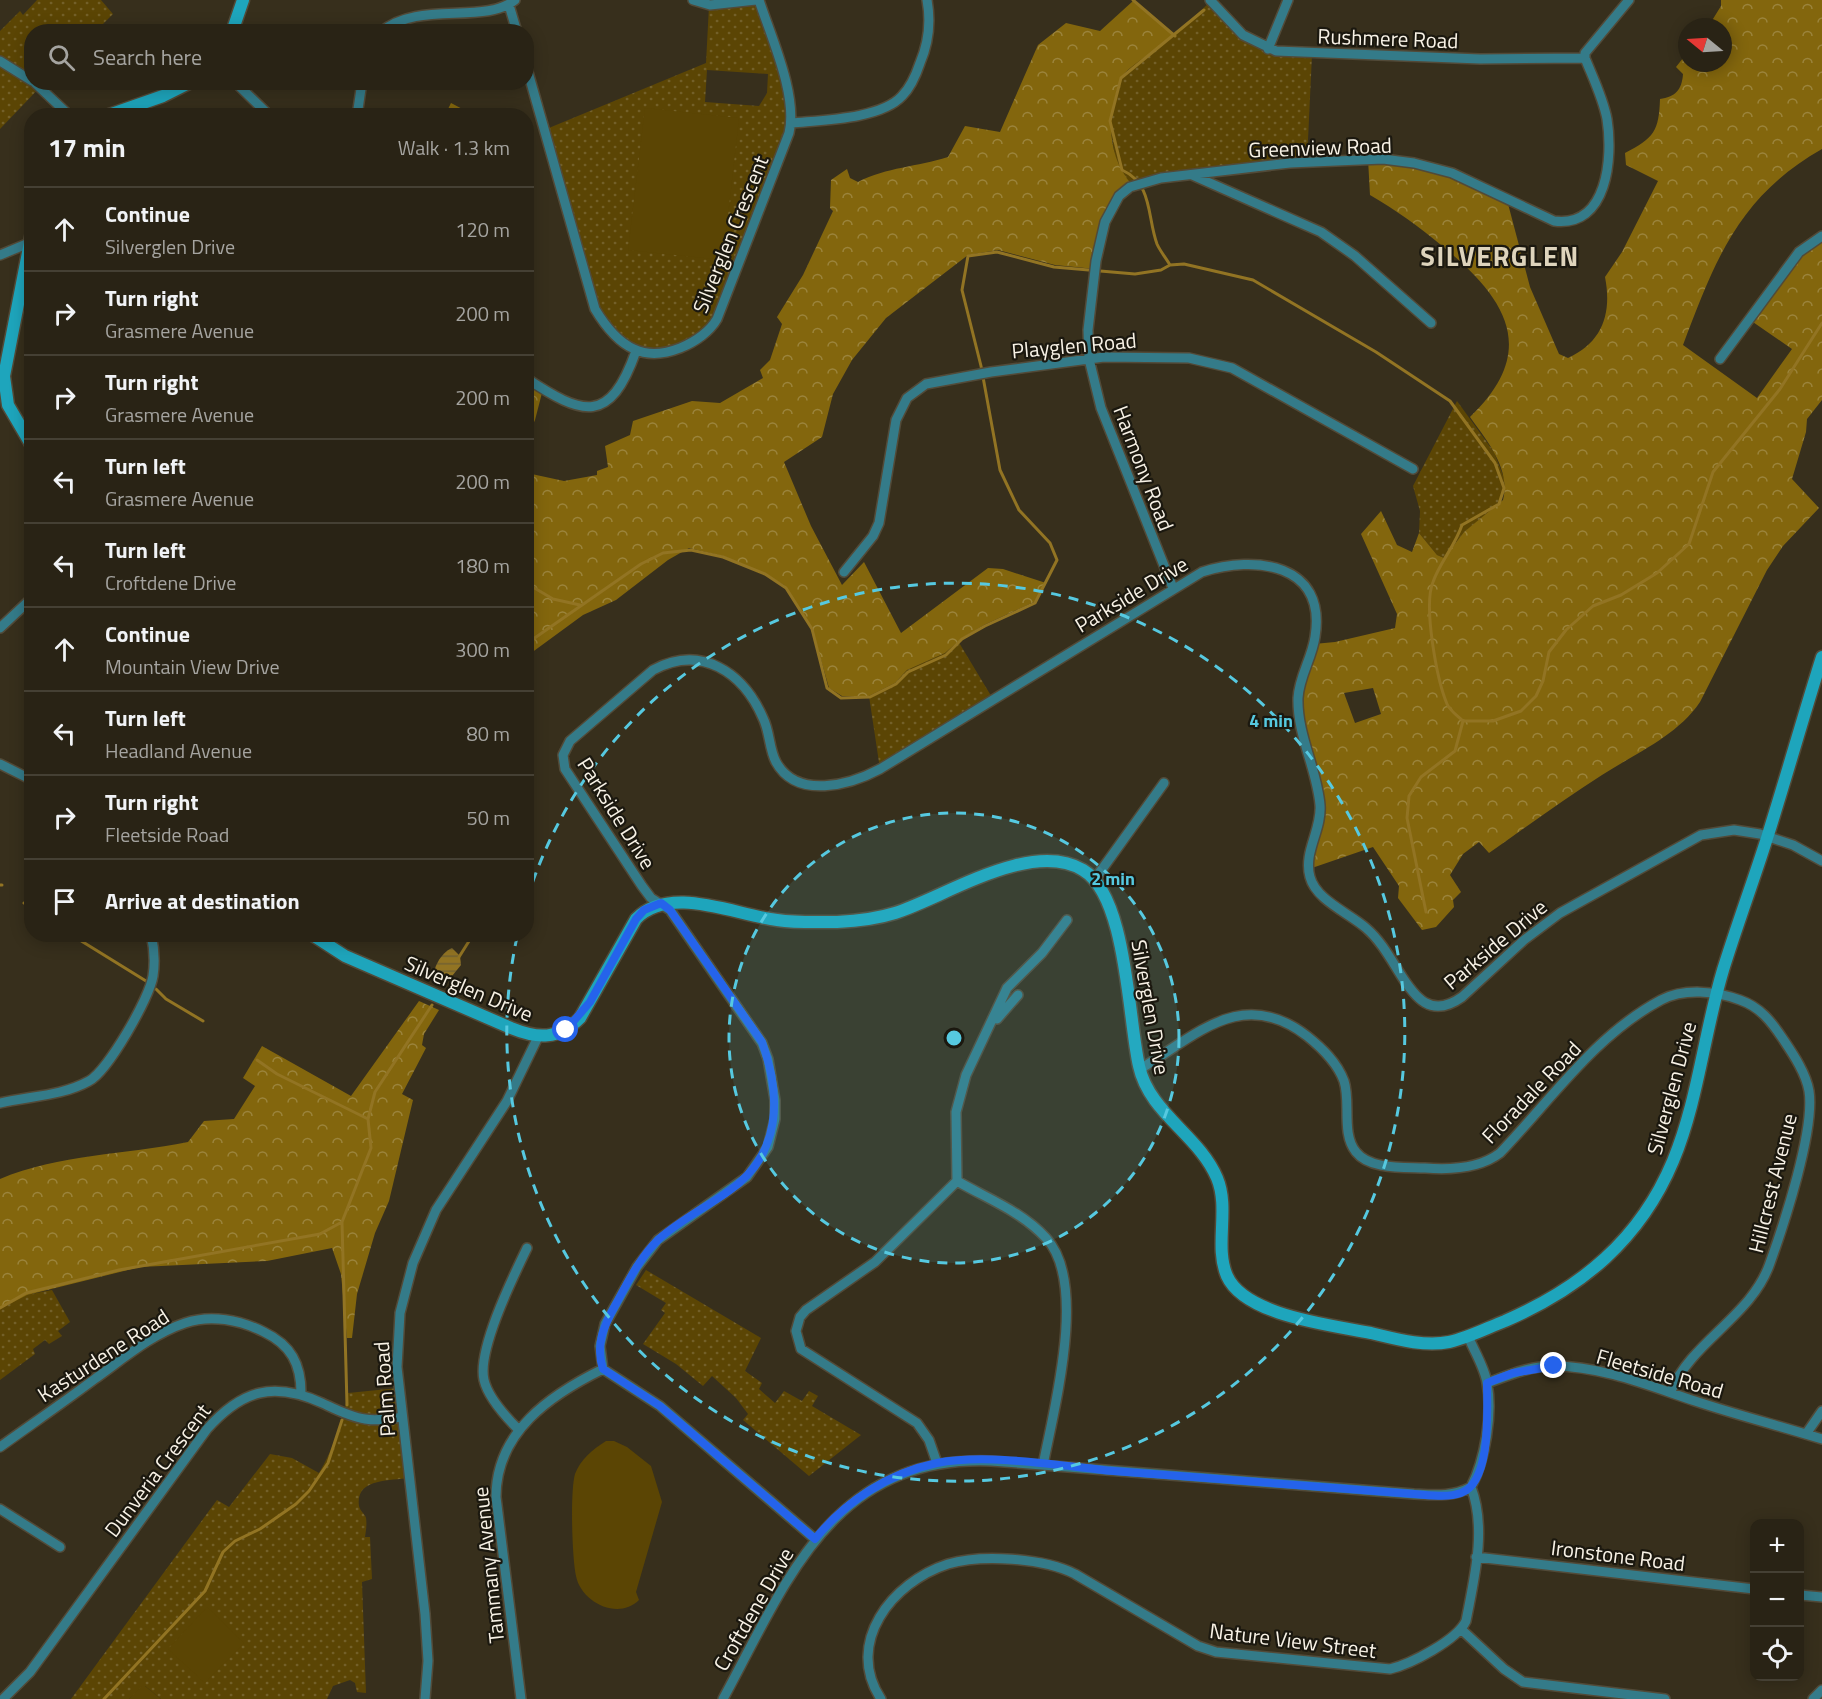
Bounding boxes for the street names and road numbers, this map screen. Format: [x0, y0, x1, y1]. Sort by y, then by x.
street label: Rushmere Road [1317, 20, 1459, 56]
street label: Greenview Road [1248, 129, 1392, 165]
street label: Silverglen Crescent [684, 150, 776, 318]
street label: Playglen Road [1010, 324, 1138, 366]
street label: Harmony Road [1105, 401, 1183, 535]
street label: Parkside Drive [1068, 548, 1194, 640]
street label: Parkside Drive [570, 751, 664, 875]
street label: Parkside Drive [1436, 891, 1554, 997]
street label: Silverglen Drive [1123, 937, 1179, 1077]
street label: Silverglen Drive [400, 947, 538, 1029]
street label: Silverglen Drive [1638, 1018, 1704, 1158]
street label: Floradale Road [1474, 1033, 1588, 1151]
street label: Hillcrest Avenue [1739, 1110, 1805, 1256]
street label: Kasturdene Road [31, 1300, 175, 1410]
street label: Palm Road [365, 1340, 403, 1438]
street label: Fleetside Road [1593, 1340, 1727, 1406]
street label: Dunveria Crescent [96, 1396, 218, 1544]
street label: Tammany Avenue [464, 1485, 512, 1645]
street label: Ironstone Road [1549, 1531, 1687, 1579]
street label: Croftdene Drive [705, 1541, 801, 1677]
street label: Nature View Street [1208, 1614, 1379, 1666]

